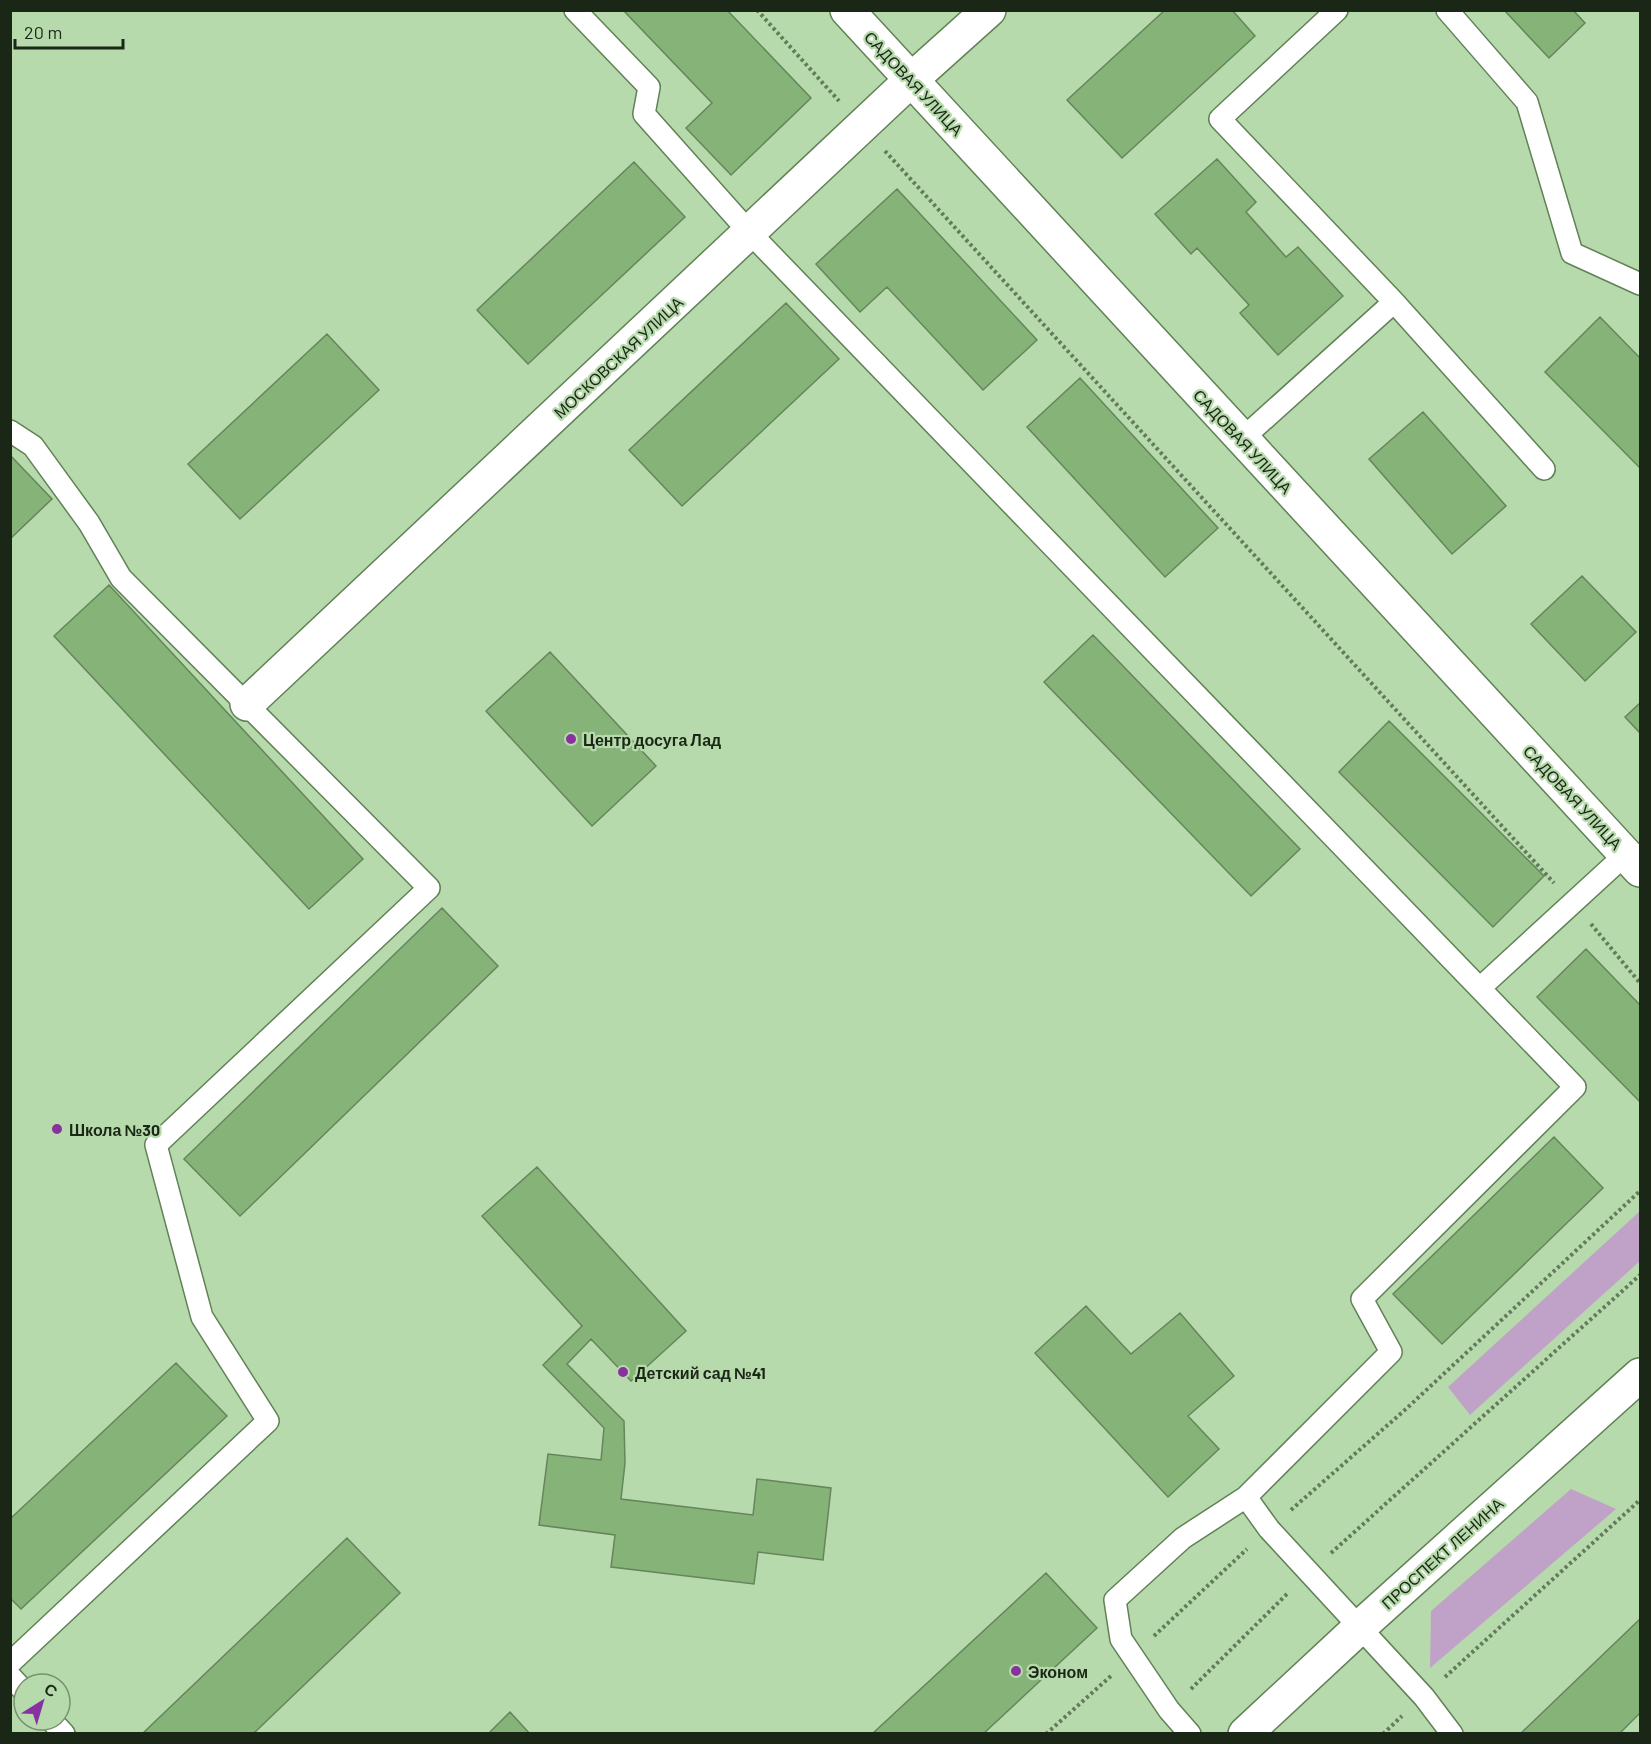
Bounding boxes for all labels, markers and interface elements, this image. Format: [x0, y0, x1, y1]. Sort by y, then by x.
scale bar [15, 12, 123, 50]
text: 20 m [24, 21, 62, 43]
street label: САДОВАЯ УЛИЦА [861, 27, 967, 139]
street label: МОСКОВСКАЯ УЛИЦА [550, 292, 687, 422]
street label: САДОВАЯ УЛИЦА [1190, 385, 1296, 497]
place label: Центр досуга Лад [583, 730, 721, 749]
marker: Центр досуга Лад [564, 732, 578, 746]
street label: САДОВАЯ УЛИЦА [1520, 741, 1626, 853]
place label: Школа №30 [69, 1120, 160, 1139]
marker: Школа №30 [50, 1122, 64, 1136]
place label: Детский сад №41 [635, 1363, 766, 1382]
marker: Детский сад №41 [616, 1365, 630, 1379]
street label: ПРОСПЕКТ ЛЕНИНА [1377, 1493, 1507, 1613]
place label: Эконом [1028, 1662, 1088, 1681]
marker: Эконом [1009, 1664, 1023, 1678]
north arrow [12, 1672, 72, 1732]
text: С [41, 1679, 62, 1701]

